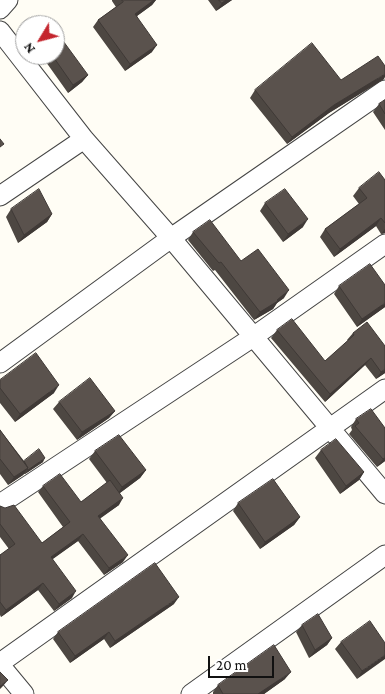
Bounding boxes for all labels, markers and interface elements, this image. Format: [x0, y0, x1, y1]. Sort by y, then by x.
north arrow [15, 15, 65, 65]
text: N [20, 40, 38, 57]
scale bar [210, 646, 276, 678]
text: 20 m [216, 657, 247, 673]

